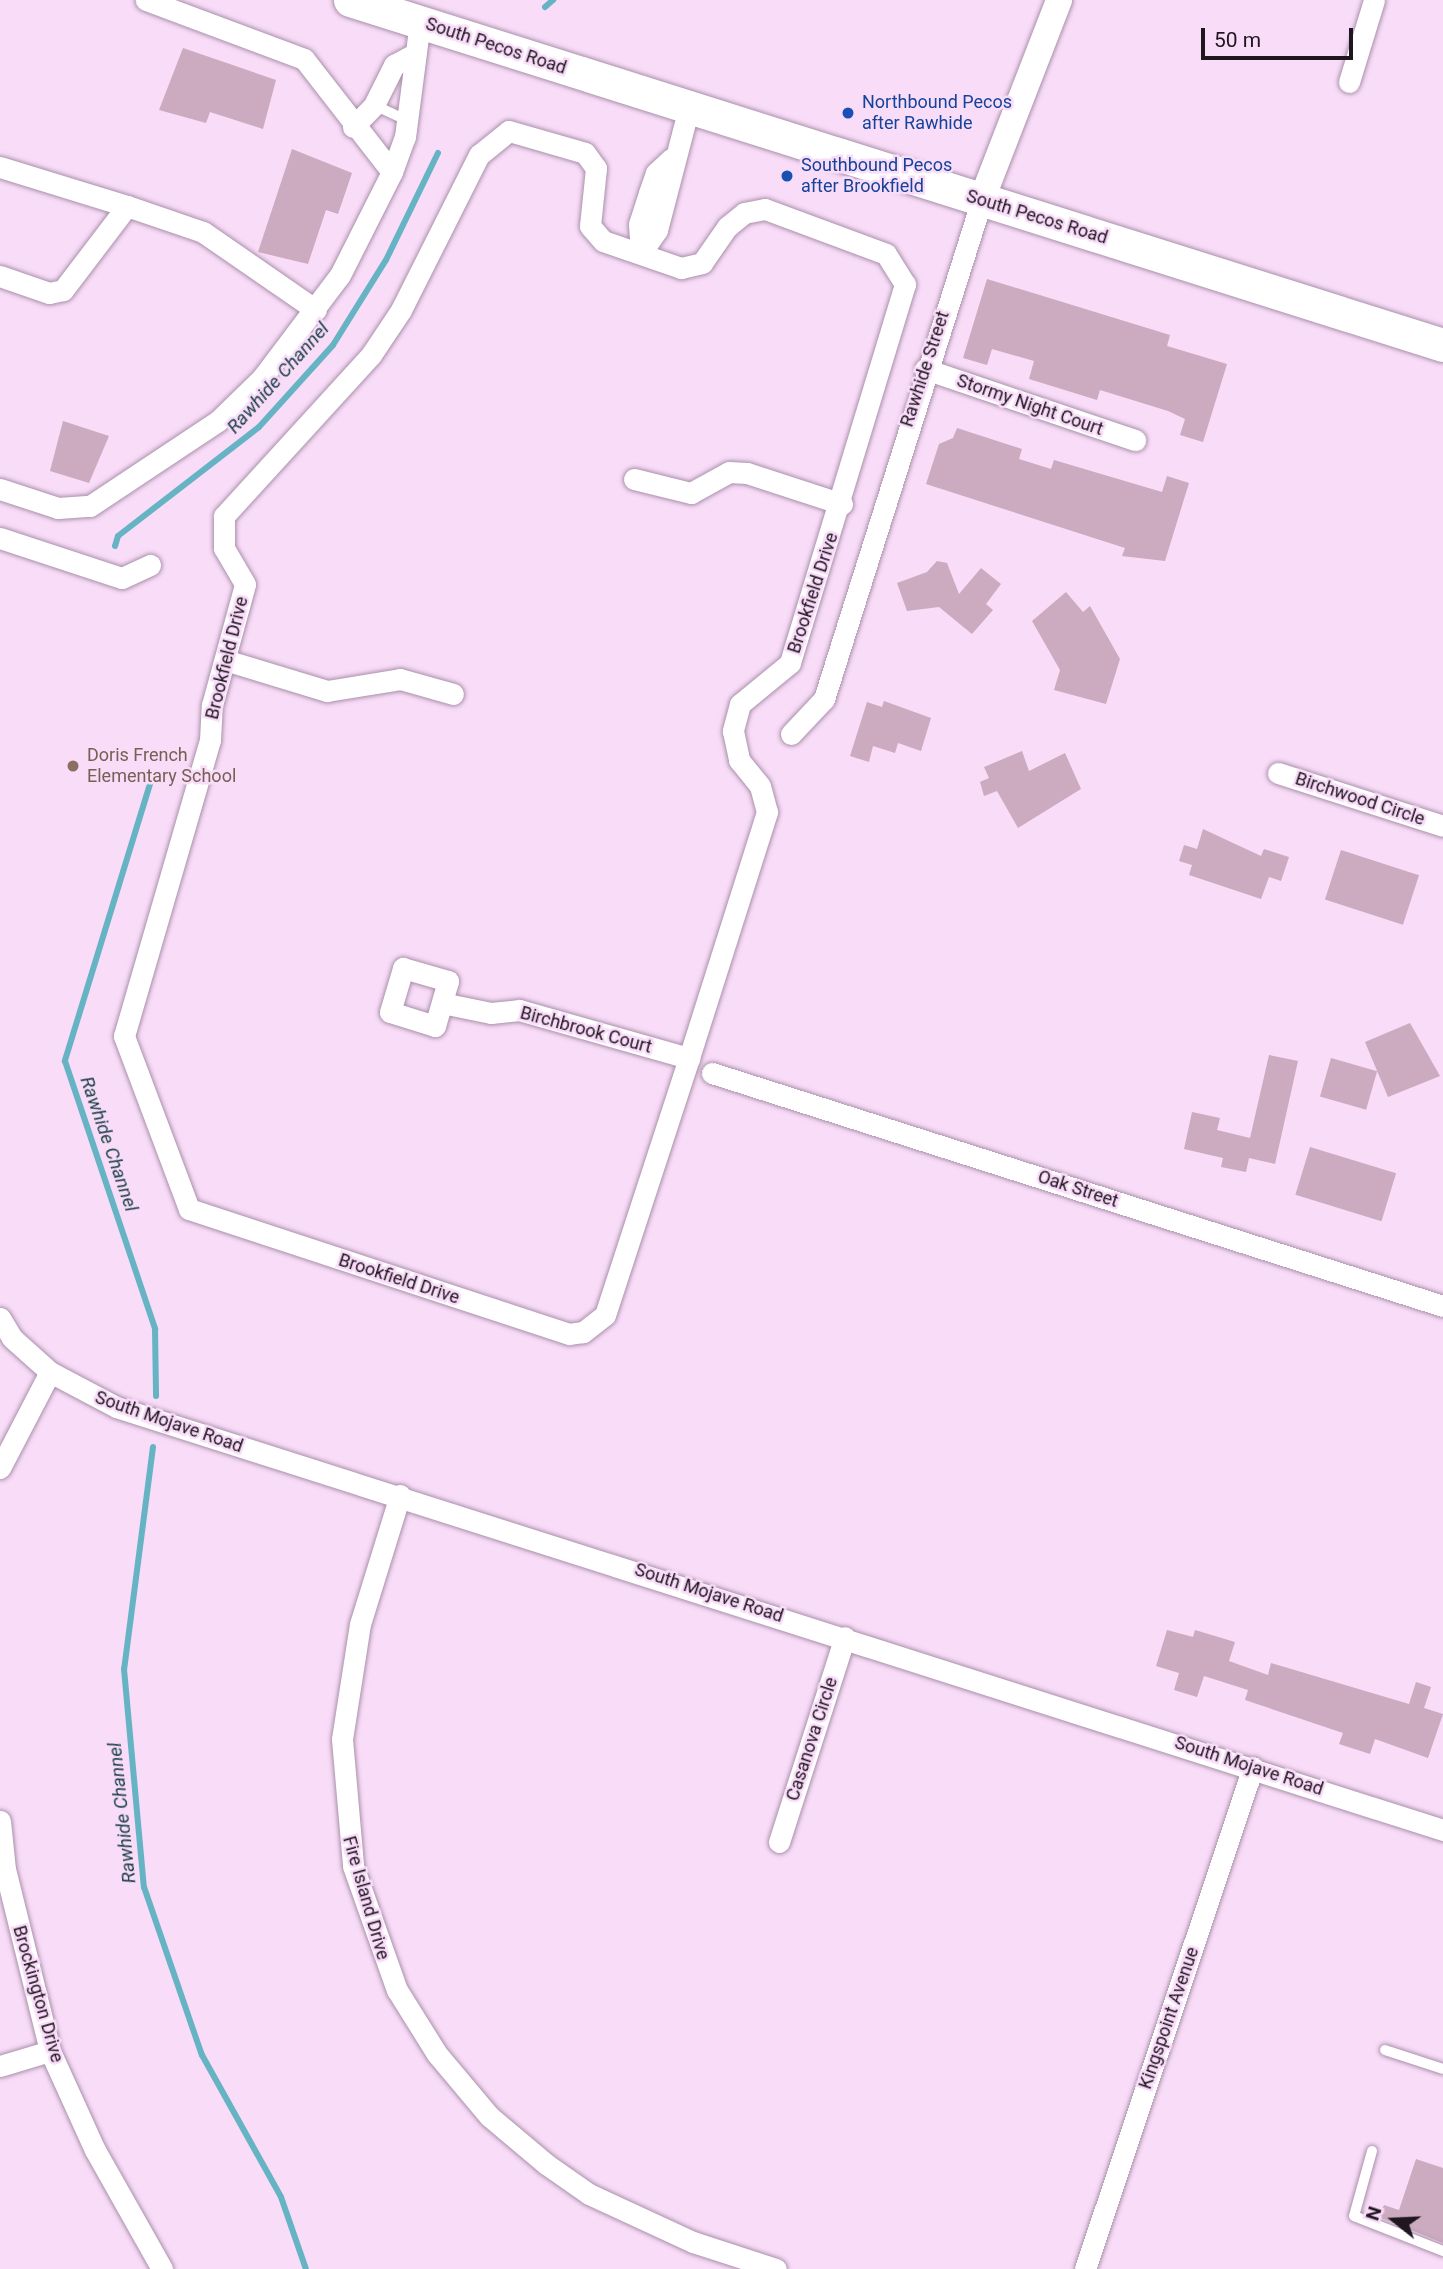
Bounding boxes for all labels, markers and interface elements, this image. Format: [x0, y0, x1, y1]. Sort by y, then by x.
street label: South Pecos Road [423, 13, 569, 79]
scale bar [1205, 14, 1357, 58]
text: 50 m [1214, 28, 1261, 52]
place label: Northbound Pecos after Rawhide [862, 92, 1012, 134]
marker: Northbound Pecos after Rawhide [840, 105, 856, 121]
place label: Southbound Pecos after Brookfield [801, 155, 952, 198]
marker: Southbound Pecos after Brookfield [779, 168, 795, 184]
street label: South Pecos Road [964, 185, 1110, 249]
street label: Rawhide Street [896, 308, 954, 430]
water label: Rawhide Channel [222, 318, 334, 438]
street label: Stormy Night Court [954, 370, 1106, 440]
street label: Brookfield Drive [783, 530, 843, 656]
street label: Brookfield Drive [201, 594, 253, 722]
place label: Doris French Elementary School [87, 745, 236, 788]
marker: Doris French Elementary School [65, 758, 81, 774]
street label: Birchwood Circle [1293, 768, 1427, 830]
street label: Birchbrook Court [518, 1002, 654, 1058]
water label: Rawhide Channel [75, 1073, 143, 1215]
street label: Oak Street [1035, 1166, 1121, 1212]
street label: Brookfield Drive [336, 1249, 462, 1309]
street label: South Mojave Road [92, 1387, 246, 1457]
street label: South Mojave Road [632, 1559, 786, 1627]
street label: Casanova Circle [782, 1674, 842, 1804]
street label: South Mojave Road [1172, 1732, 1326, 1800]
water label: Rawhide Channel [103, 1741, 141, 1885]
street label: Fire Island Drive [338, 1834, 394, 1962]
street label: Brockington Drive [8, 1923, 68, 2065]
street label: Kingspoint Avenue [1135, 1944, 1203, 2092]
north arrow [1359, 2185, 1429, 2255]
text: N [1361, 2203, 1387, 2223]

